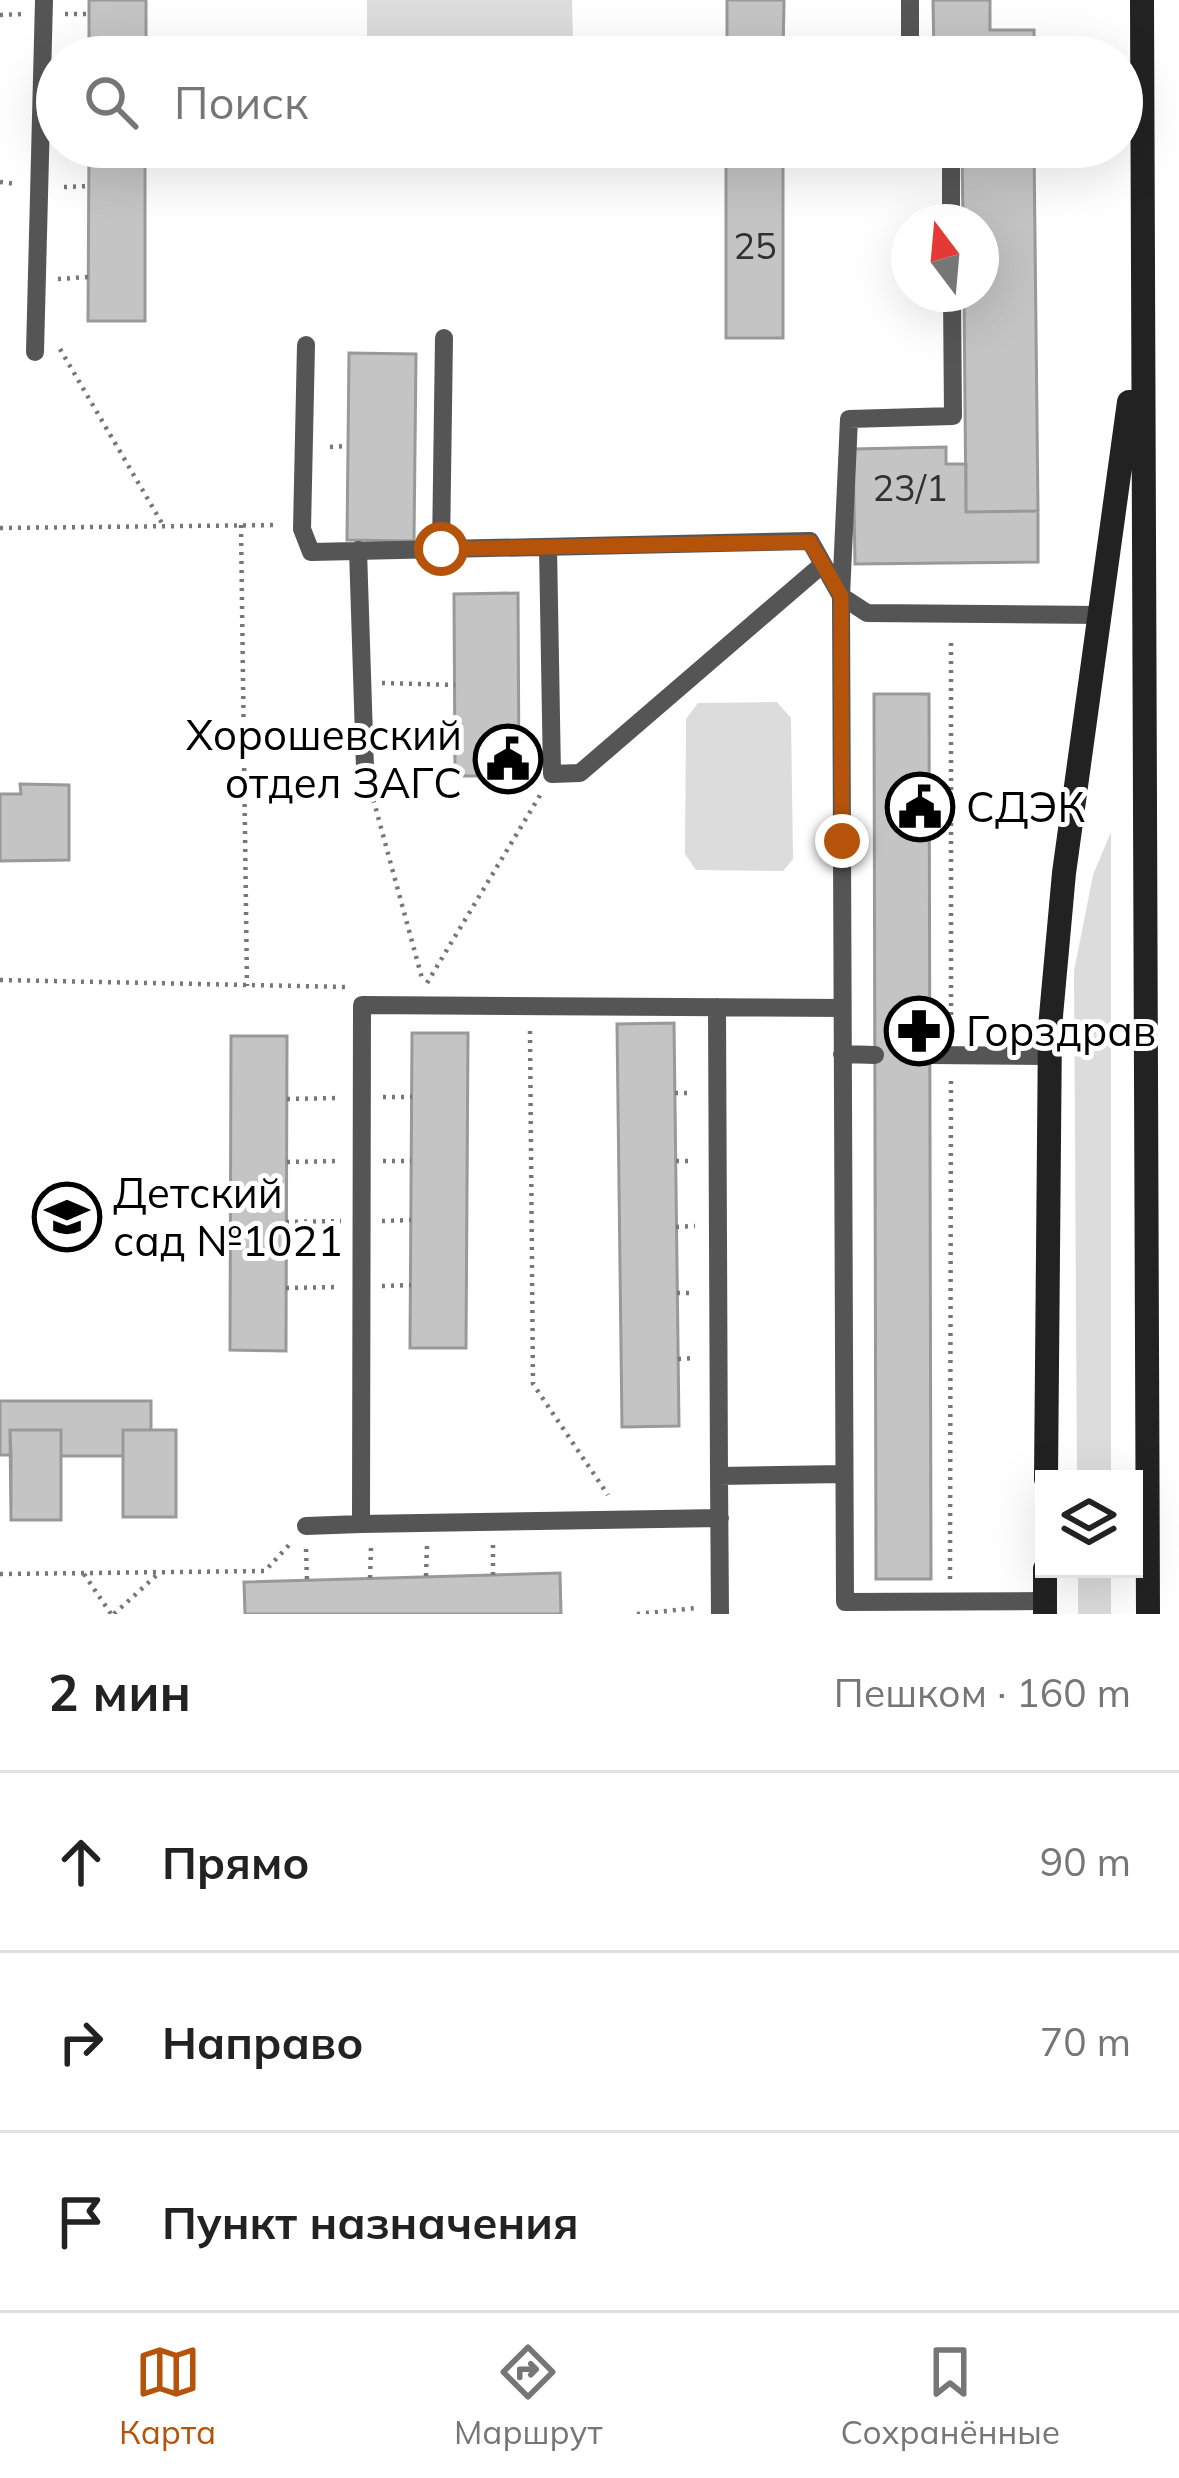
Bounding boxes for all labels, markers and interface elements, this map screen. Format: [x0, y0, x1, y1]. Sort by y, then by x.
search box [36, 36, 1143, 168]
icon: search [78, 69, 144, 135]
text: Поиск [174, 74, 308, 130]
north arrow [891, 204, 999, 312]
house number: 25 [733, 223, 777, 268]
house number: 23/1 [872, 465, 948, 510]
route start [414, 522, 468, 576]
place label: Хорошевский отдел ЗАГС [186, 708, 462, 809]
public building icon: Хорошевский отдел ЗАГС [473, 724, 543, 794]
public building icon: СДЭК [885, 772, 955, 842]
place label: СДЭК [966, 780, 1085, 833]
route end [815, 814, 869, 868]
pharmacy icon: Горздрав [884, 996, 954, 1066]
place label: Горздрав [966, 1004, 1156, 1057]
place label: Детский сад №1021 [113, 1166, 343, 1267]
school or university icon: Детский сад №1021 [32, 1182, 102, 1252]
map controls [1035, 1470, 1143, 1578]
button: layers [1035, 1470, 1143, 1578]
text: 2 мин [48, 1660, 191, 1724]
text: Пешком · 160 m [834, 1668, 1131, 1717]
icon: ahead [48, 1829, 114, 1895]
text: Прямо [162, 1834, 310, 1890]
text: 90 m [1040, 1837, 1131, 1886]
icon: right [48, 2009, 114, 2075]
text: Направо [162, 2014, 363, 2070]
text: 70 m [1040, 2017, 1131, 2066]
icon: arrive [48, 2189, 114, 2255]
text: Пункт назначения [162, 2194, 579, 2250]
tab: Карта [119, 2339, 216, 2452]
tab: Маршрут [454, 2339, 602, 2452]
tab: Сохранённые [840, 2339, 1060, 2452]

